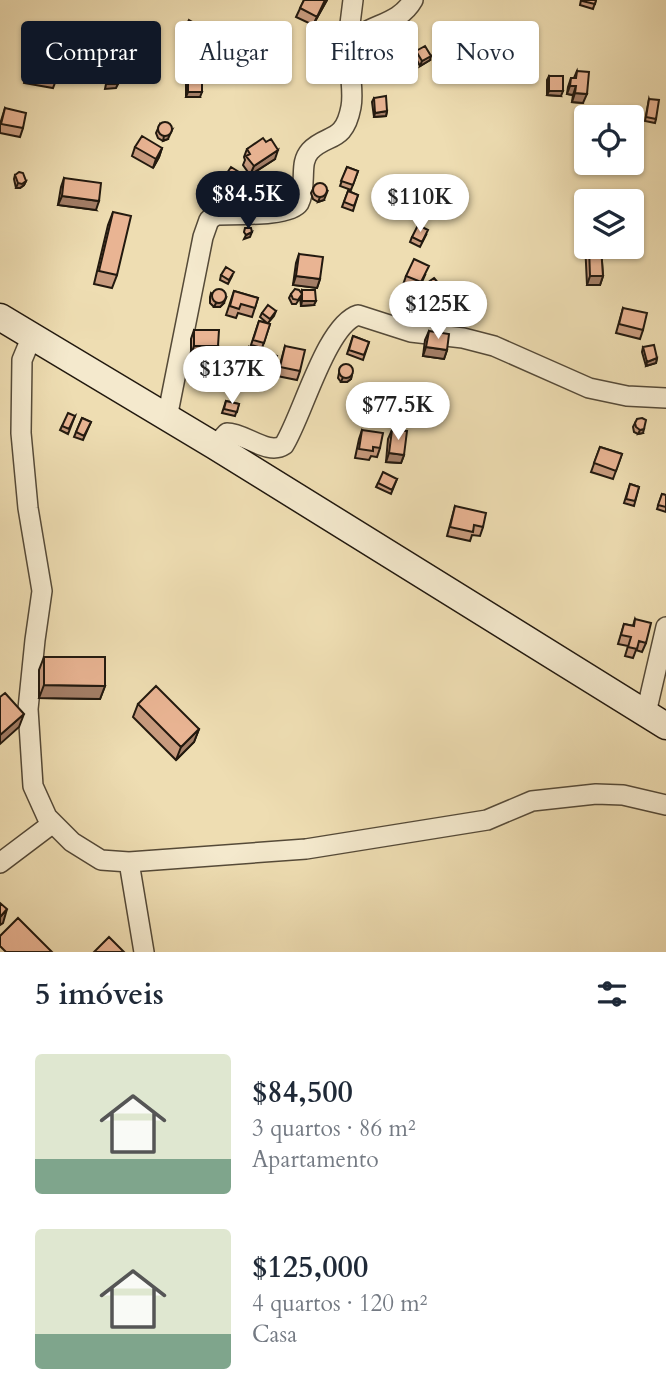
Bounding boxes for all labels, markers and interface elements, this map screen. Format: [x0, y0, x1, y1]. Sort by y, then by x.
chip: Comprar [21, 21, 161, 84]
chip: Alugar [175, 21, 292, 84]
chip: Filtros [306, 21, 418, 84]
chip: Novo [432, 21, 539, 84]
map controls [574, 105, 644, 259]
button: locate [574, 105, 644, 175]
pin: $84.5K [191, 172, 305, 231]
pin: $110K [371, 174, 469, 234]
text: $84.5K [212, 178, 284, 209]
text: $110K [387, 181, 453, 212]
button: layers [574, 189, 644, 259]
pin: $125K [389, 282, 487, 341]
text: $125K [405, 288, 471, 319]
pin: $137K [183, 346, 281, 406]
text: $137K [199, 353, 265, 384]
pin: $77.5K [341, 382, 455, 442]
text: $77.5K [362, 389, 434, 420]
text: 5 imóveis [35, 974, 164, 1015]
icon: filters [593, 975, 631, 1013]
text: $84,500 [252, 1072, 353, 1113]
icon: home [91, 1082, 175, 1166]
text: 3 quartos · 86 m² [252, 1113, 416, 1144]
text: Apartamento [252, 1144, 379, 1175]
text: $125,000 [252, 1247, 368, 1288]
icon: home [91, 1257, 175, 1341]
text: 4 quartos · 120 m² [252, 1288, 427, 1319]
text: Casa [252, 1319, 297, 1350]

